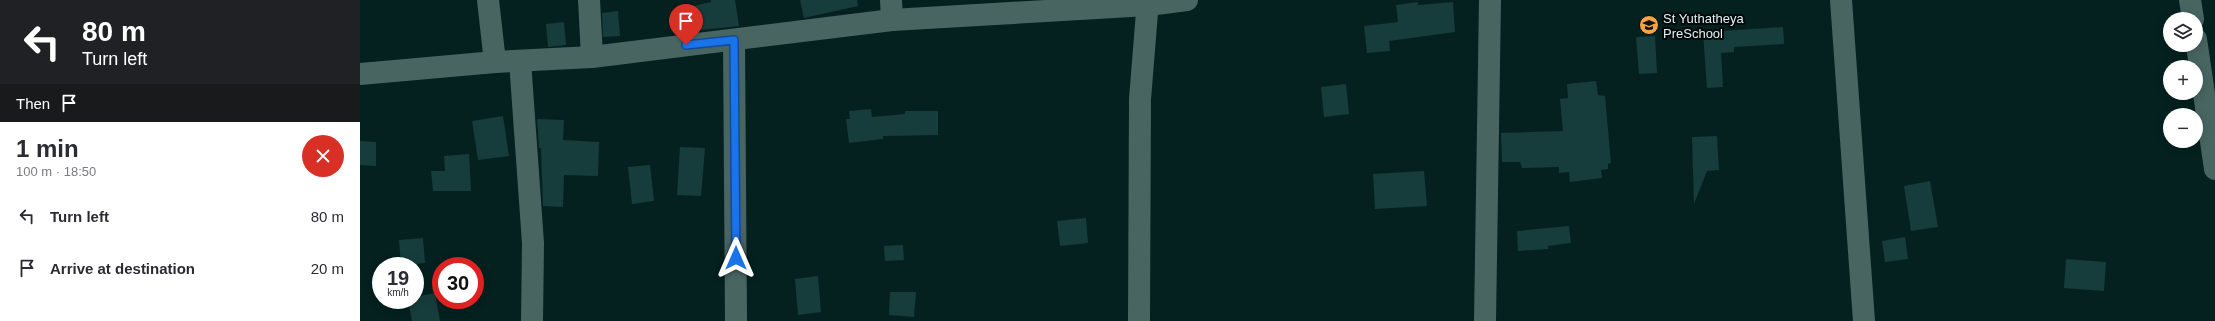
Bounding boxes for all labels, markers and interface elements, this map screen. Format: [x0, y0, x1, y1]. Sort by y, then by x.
pin [669, 4, 703, 45]
icon: arrive [675, 10, 697, 32]
place label: St Yuthatheya PreSchool [1663, 11, 1744, 41]
map controls [2163, 12, 2203, 148]
button: layers [2163, 12, 2203, 52]
school or university icon: St Yuthatheya PreSchool [1638, 14, 1660, 36]
icon: left [16, 16, 68, 68]
text: 80 m [82, 16, 146, 47]
text: Turn left [82, 49, 147, 69]
button: + [2163, 60, 2203, 100]
icon: arrive [58, 92, 80, 114]
text: Then [16, 95, 50, 112]
button: − [2163, 108, 2203, 148]
text: 1 min [16, 135, 79, 162]
button: close [302, 135, 344, 177]
text: 100 m · 18:50 [16, 164, 96, 179]
icon: left [16, 205, 38, 227]
text: Turn left [50, 208, 109, 225]
text: 80 m [311, 208, 344, 225]
position arrow [715, 237, 757, 279]
icon: arrive [16, 257, 38, 279]
speed limit sign: 30 [432, 257, 484, 309]
text: Arrive at destination [50, 260, 195, 277]
text: 20 m [311, 260, 344, 277]
text: 19 [387, 267, 409, 289]
text: km/h [387, 287, 409, 298]

